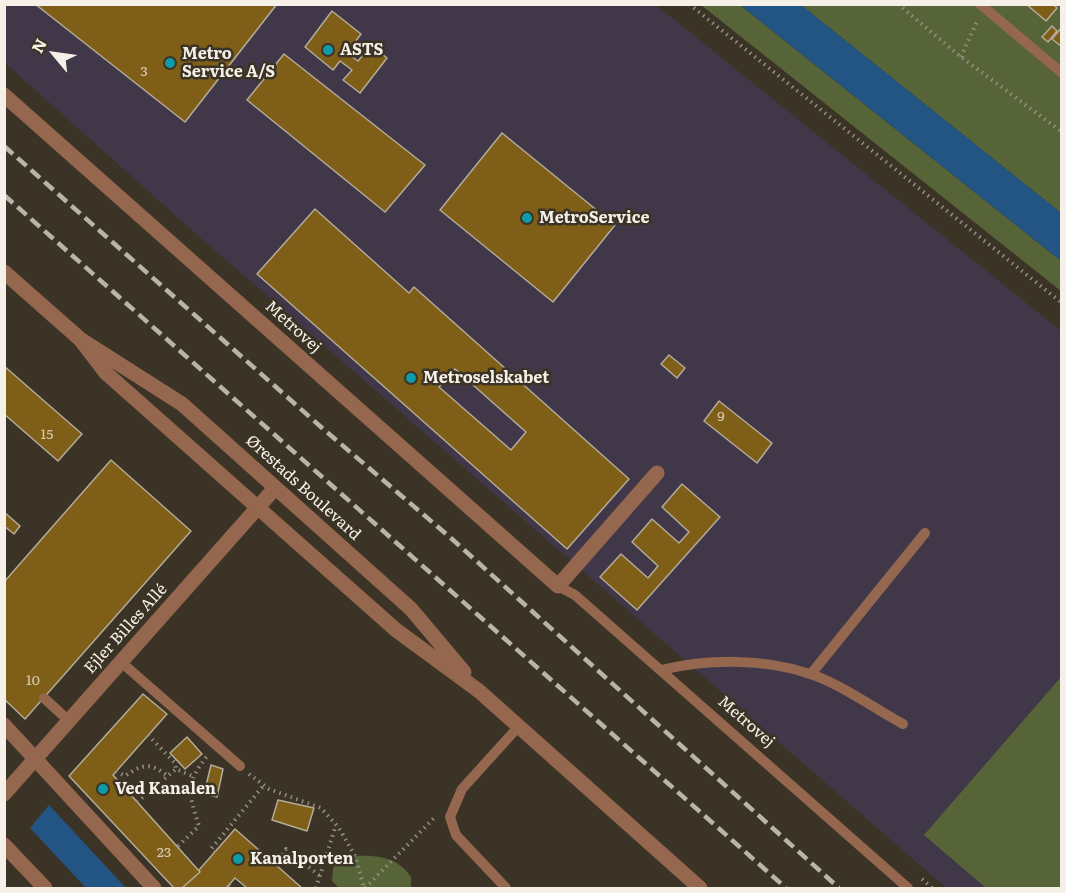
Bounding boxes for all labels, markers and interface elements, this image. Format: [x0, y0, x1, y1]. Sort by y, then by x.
north arrow [24, 24, 84, 84]
text: N [25, 34, 52, 57]
place label: ASTS [340, 40, 383, 60]
marker: ASTS [321, 43, 335, 57]
place label: Metro Service A/S [182, 44, 275, 82]
marker: Metro Service A/S [163, 56, 177, 70]
house number: 3 [140, 64, 148, 80]
place label: MetroService [539, 208, 650, 228]
marker: MetroService [520, 211, 534, 225]
street label: Metrovej [261, 297, 325, 357]
place label: Metroselskabet [423, 368, 549, 388]
marker: Metroselskabet [404, 371, 418, 385]
house number: 9 [717, 409, 725, 425]
house number: 15 [41, 427, 53, 443]
street label: Ørestads Boulevard [242, 431, 364, 545]
street label: Ejler Billes Allé [81, 580, 171, 678]
house number: 10 [26, 673, 40, 689]
street label: Metrovej [714, 692, 778, 752]
place label: Ved Kanalen [115, 779, 216, 799]
marker: Ved Kanalen [96, 782, 110, 796]
house number: 23 [157, 845, 171, 861]
place label: Kanalporten [250, 849, 354, 869]
marker: Kanalporten [231, 852, 245, 866]

